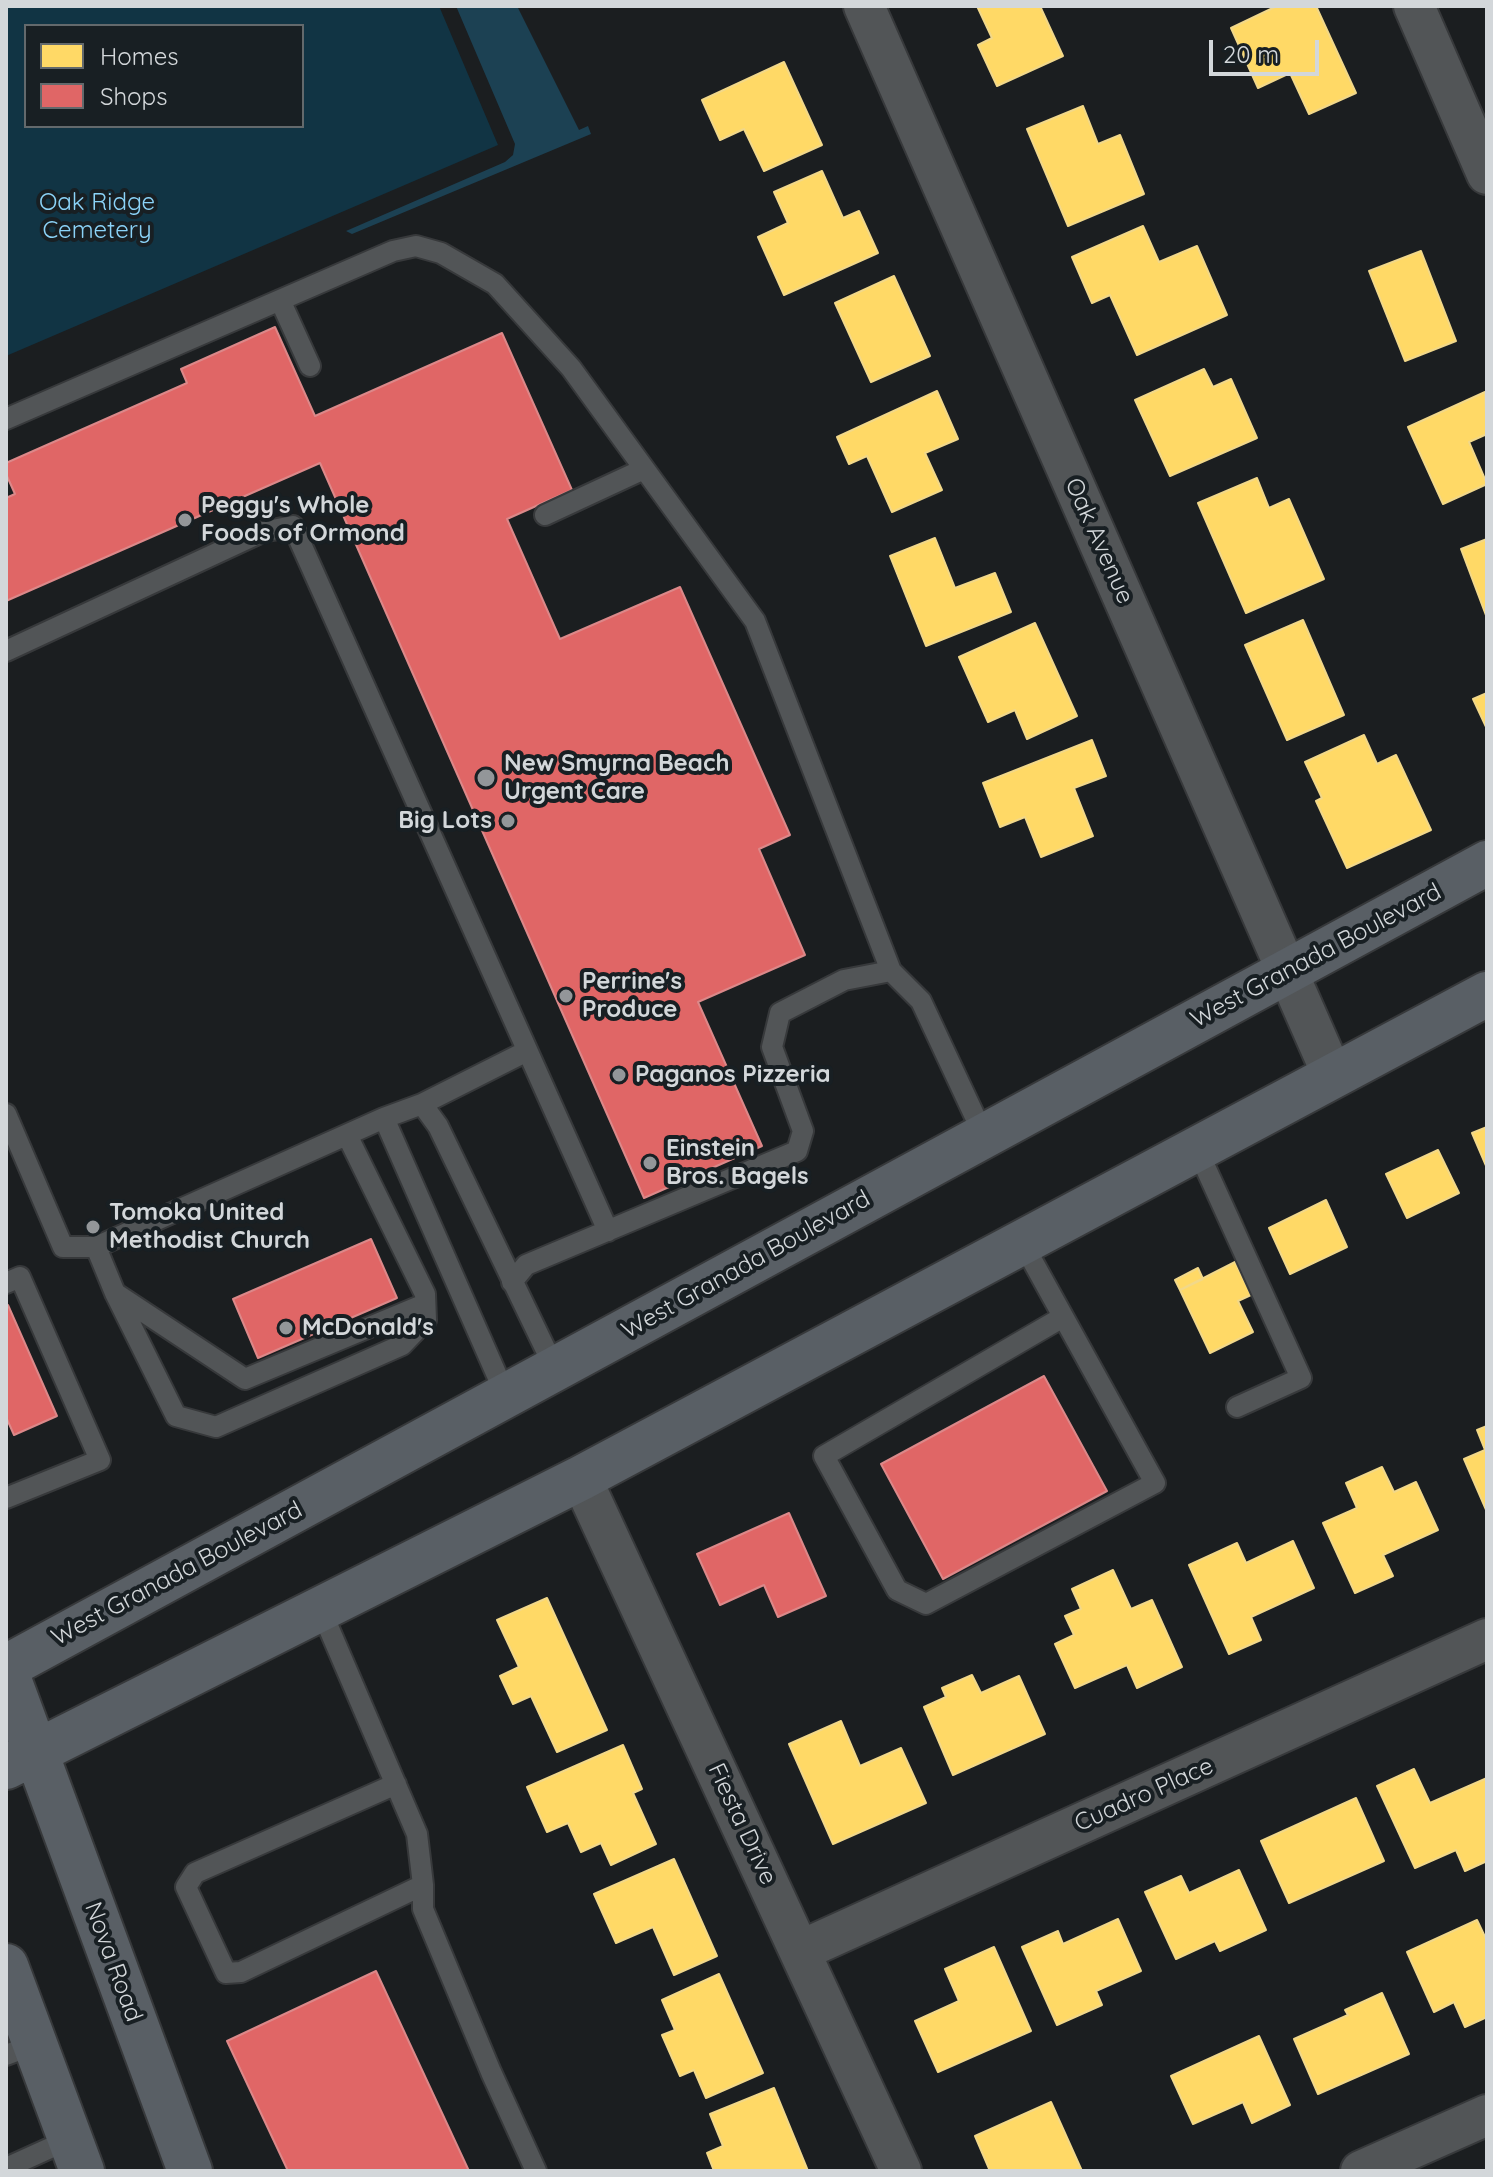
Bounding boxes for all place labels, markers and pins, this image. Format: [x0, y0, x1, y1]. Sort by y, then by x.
place label: Peggy's Whole Foods of Ormond [201, 492, 405, 548]
marker: Peggy's Whole Foods of Ormond [176, 511, 194, 529]
place label: New Smyrna Beach Urgent Care [504, 750, 729, 806]
marker: New Smyrna Beach Urgent Care [475, 767, 497, 789]
place label: Big Lots [398, 807, 492, 835]
marker: Big Lots [499, 812, 517, 830]
place label: Perrine's Produce [582, 968, 682, 1024]
marker: Perrine's Produce [557, 987, 575, 1005]
place label: Paganos Pizzeria [635, 1061, 831, 1089]
marker: Paganos Pizzeria [610, 1066, 628, 1084]
place label: Einstein Bros. Bagels [666, 1135, 809, 1191]
marker: Einstein Bros. Bagels [641, 1154, 659, 1172]
place label: Tomoka United Methodist Church [109, 1199, 310, 1255]
marker: Tomoka United Methodist Church [84, 1218, 102, 1236]
place label: McDonald's [302, 1314, 434, 1342]
marker: McDonald's [277, 1319, 295, 1337]

